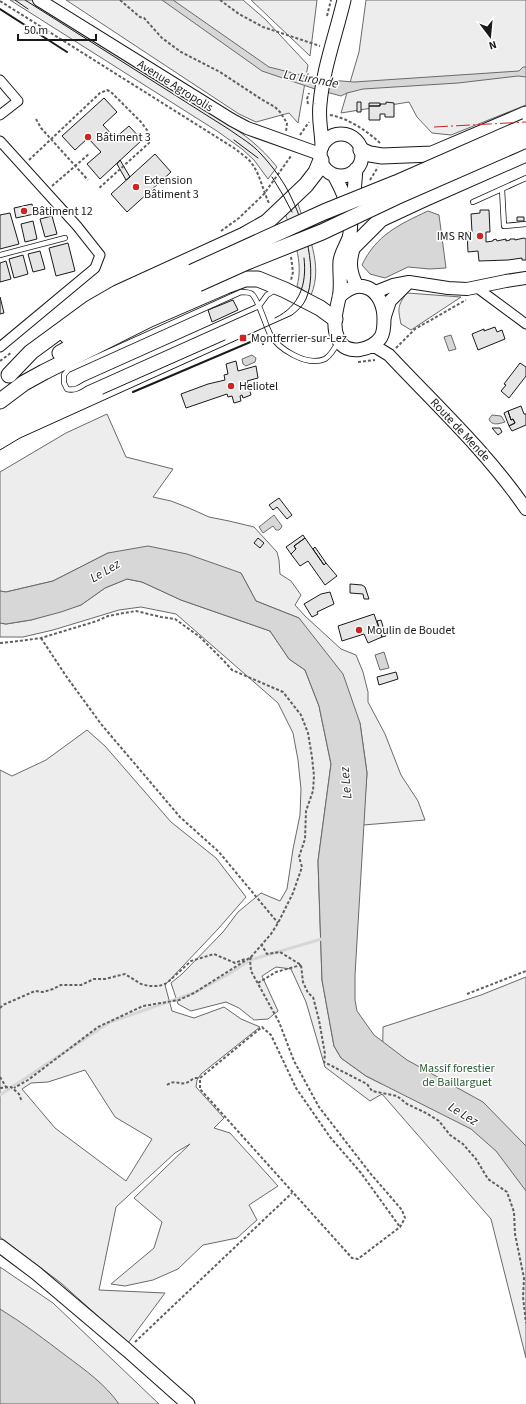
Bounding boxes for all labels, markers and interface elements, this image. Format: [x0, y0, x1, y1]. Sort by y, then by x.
scale bar [18, 16, 96, 42]
north arrow [470, 16, 510, 56]
text: 50 m [24, 22, 48, 39]
text: N [487, 37, 498, 53]
street label: Avenue Agropolis [134, 56, 216, 116]
water label: La Lironde [282, 65, 340, 93]
place label: Bâtiment 3 [96, 129, 151, 146]
marker: Bâtiment 3 [83, 132, 93, 142]
place label: Extension Bâtiment 3 [144, 172, 199, 203]
marker: Extension Bâtiment 3 [131, 182, 141, 192]
place label: Bâtiment 12 [32, 203, 93, 220]
marker: Bâtiment 12 [19, 206, 29, 216]
place label: IMS RN [437, 228, 472, 245]
marker: IMS RN [475, 231, 485, 241]
place label: Montferrier-sur-Lez [251, 330, 347, 347]
marker: Montferrier-sur-Lez [238, 333, 248, 343]
place label: Heliotel [239, 378, 278, 395]
marker: Heliotel [226, 381, 236, 391]
street label: Route de Mende [426, 395, 494, 465]
water label: Le Lez [87, 555, 124, 587]
place label: Moulin de Boudet [367, 622, 455, 639]
marker: Moulin de Boudet [354, 625, 364, 635]
water label: Le Lez [336, 766, 356, 800]
park label: Massif forestier de Baillarguet [419, 1060, 496, 1091]
water label: Le Lez [445, 1098, 482, 1130]

